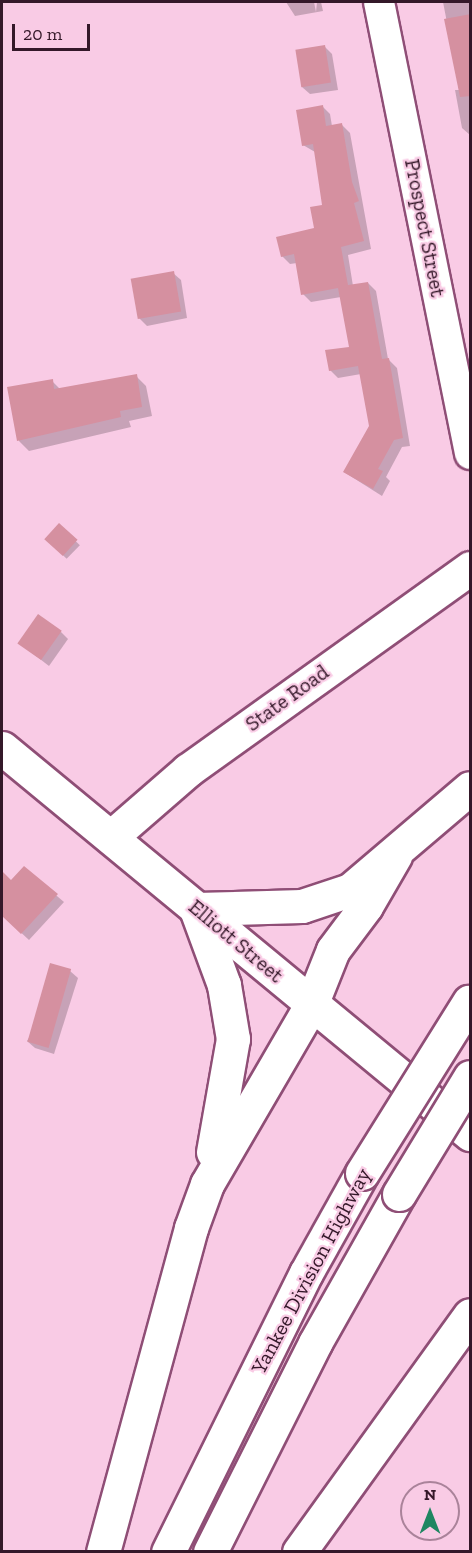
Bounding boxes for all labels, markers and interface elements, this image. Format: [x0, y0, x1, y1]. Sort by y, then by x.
scale bar [15, 12, 93, 50]
text: 20 m [23, 23, 62, 45]
street label: Prospect Street [399, 157, 451, 299]
street label: State Road [240, 659, 334, 737]
street label: Elliott Street [184, 894, 288, 988]
street label: Yankee Division Highway [246, 1164, 376, 1378]
north arrow [400, 1481, 460, 1541]
text: N [424, 1485, 436, 1504]

